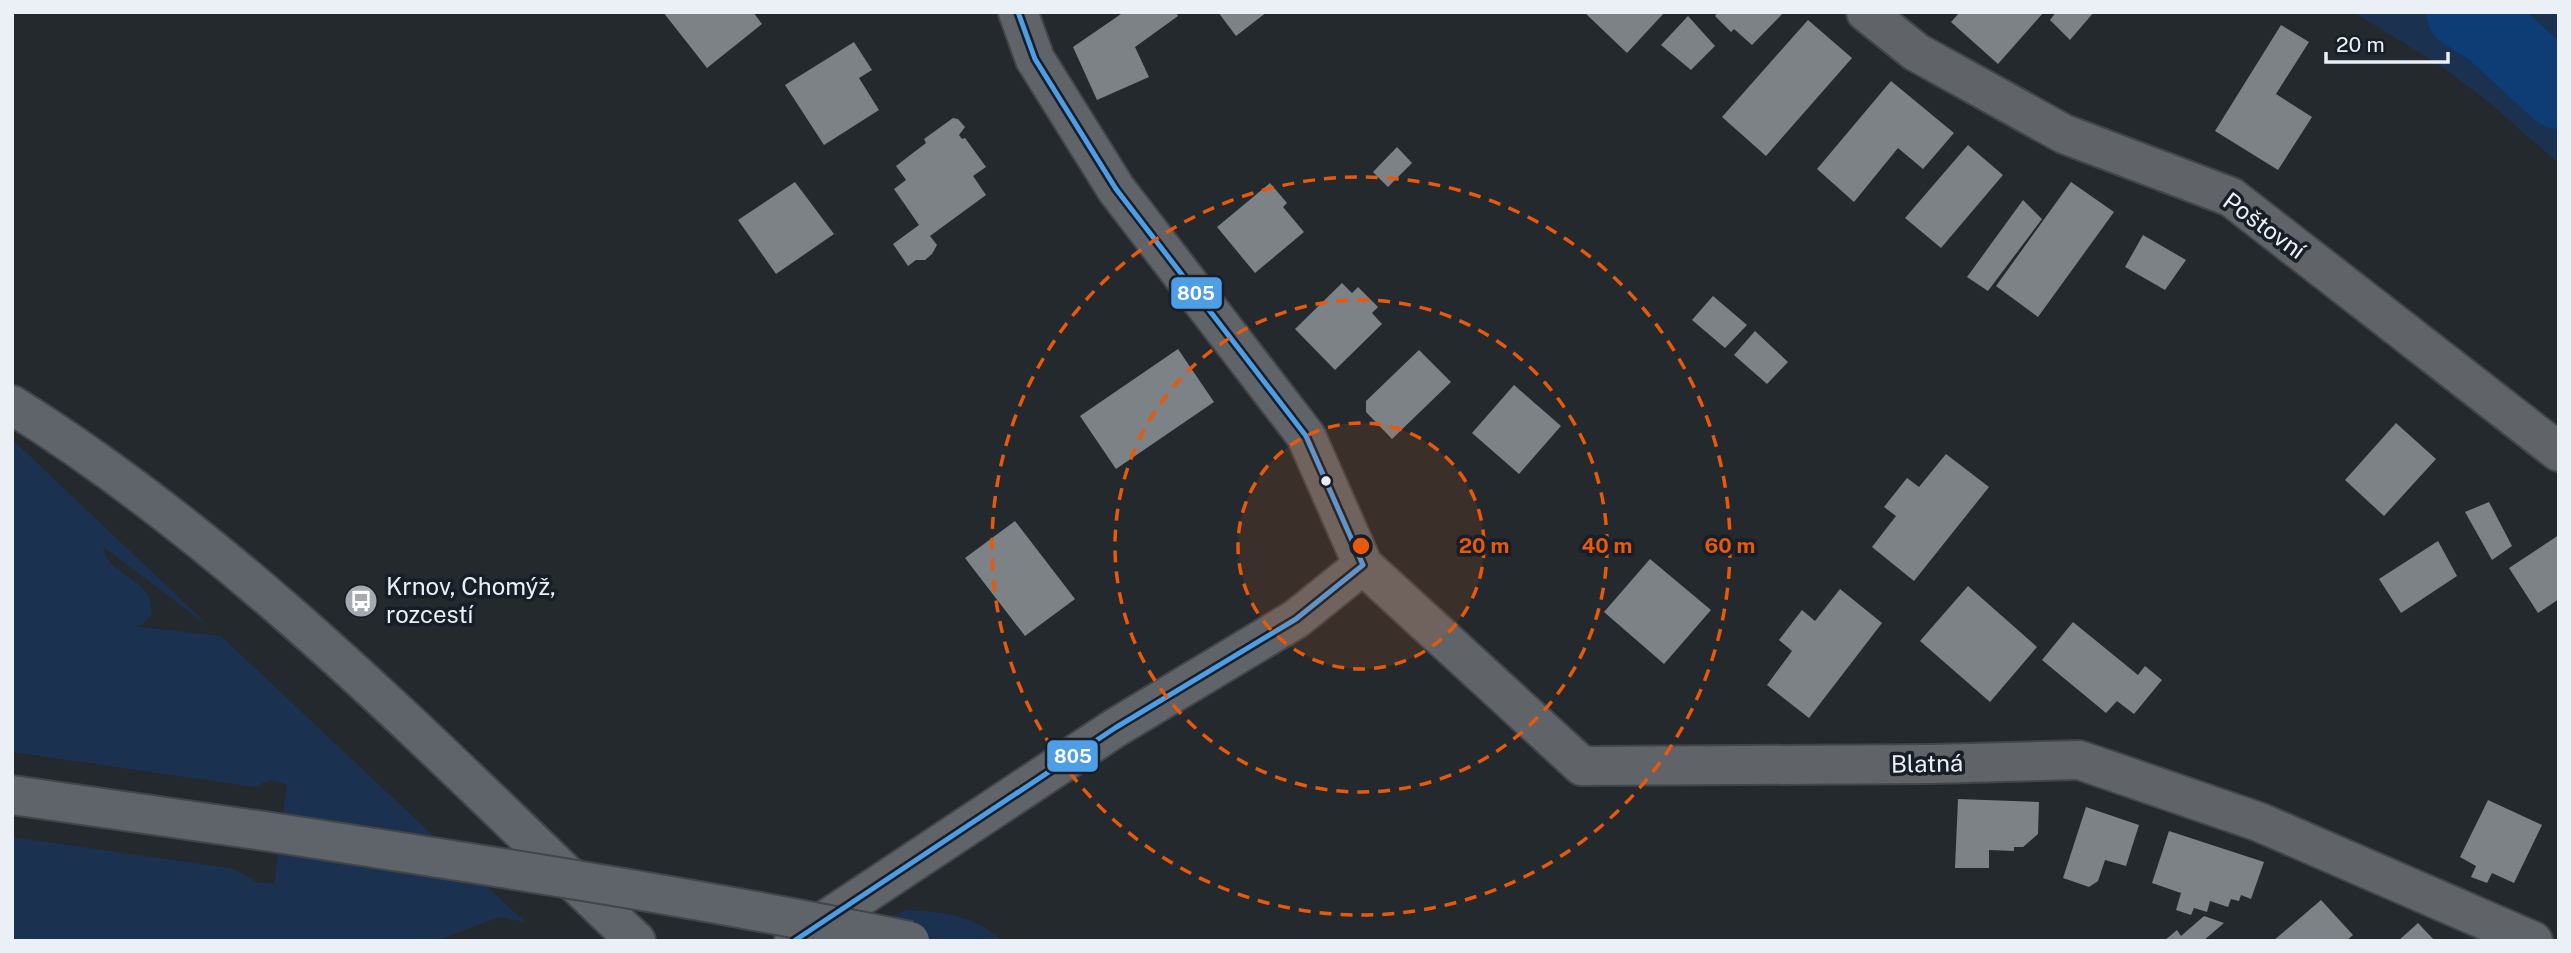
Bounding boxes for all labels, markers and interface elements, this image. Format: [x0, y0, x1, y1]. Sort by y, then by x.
scale bar [2326, 21, 2448, 65]
text: 20 m [2336, 32, 2385, 57]
street label: Poštovní [2218, 186, 2312, 265]
line badge: 805 [1170, 276, 1223, 310]
text: 805 [1177, 282, 1215, 304]
unlabelled marker [1319, 474, 1333, 488]
text: 20 m [1459, 533, 1509, 558]
text: 40 m [1582, 533, 1632, 558]
text: 60 m [1705, 533, 1755, 558]
centre of rings [1349, 534, 1373, 558]
place label: Krnov, Chomýž, rozcestí [386, 572, 556, 628]
bus stop icon: Krnov, Chomýž, rozcestí [342, 582, 380, 620]
line badge: 805 [1046, 739, 1099, 773]
text: 805 [1054, 745, 1092, 767]
street label: Blatná [1891, 748, 1963, 778]

